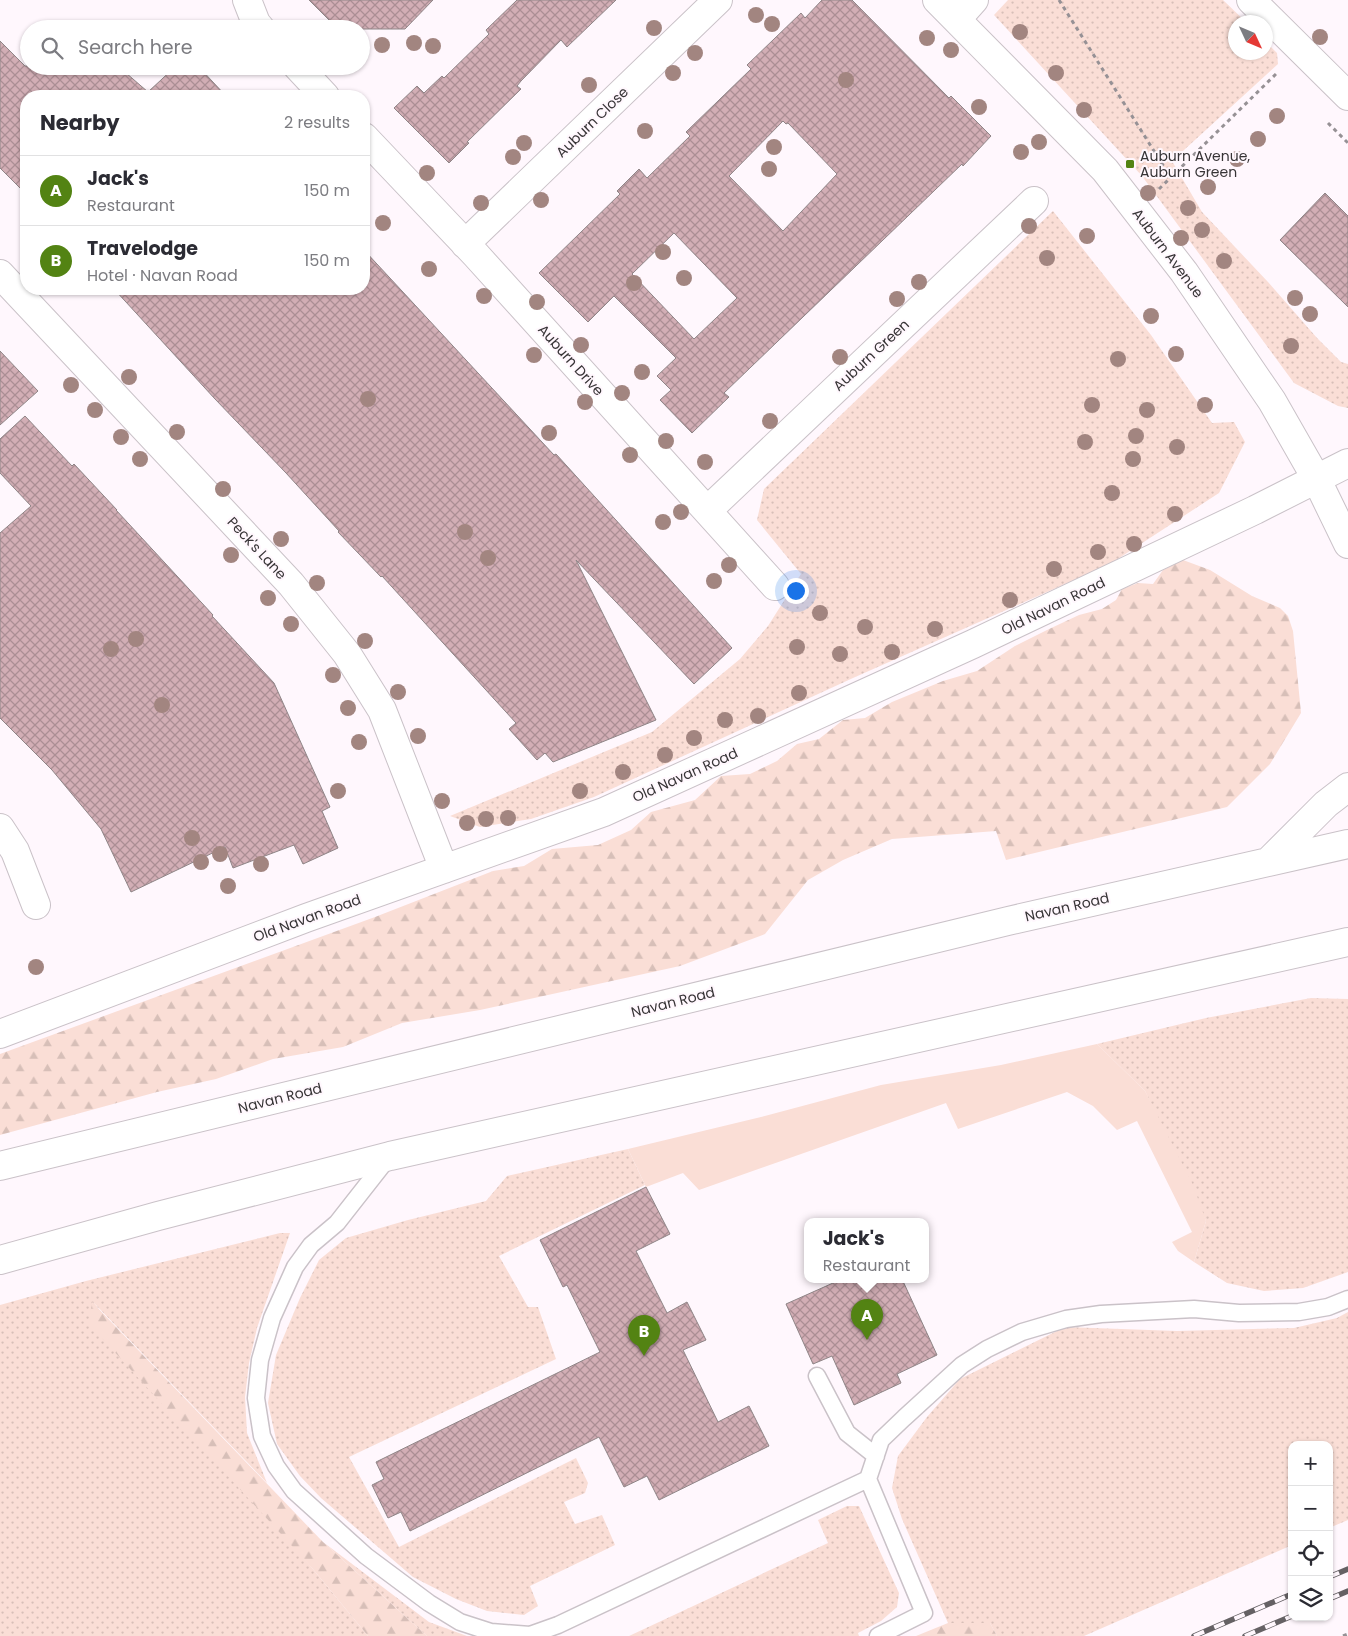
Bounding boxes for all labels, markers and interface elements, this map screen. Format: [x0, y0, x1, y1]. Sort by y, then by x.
north arrow [1228, 15, 1273, 60]
search box [20, 20, 370, 75]
icon: search [38, 34, 66, 62]
text: Search here [78, 34, 192, 61]
street label: Auburn Close [551, 82, 633, 162]
text: Nearby [40, 108, 120, 137]
text: 2 results [284, 111, 350, 134]
place label: Auburn Avenue, Auburn Green [1140, 146, 1250, 182]
marker: Auburn Avenue, Auburn Green [1124, 158, 1136, 170]
text: Jack's [87, 165, 149, 192]
text: A [50, 179, 62, 202]
text: 150 m [304, 179, 350, 202]
text: Restaurant [87, 194, 175, 217]
street label: Auburn Avenue [1128, 204, 1208, 302]
text: Travelodge [87, 235, 198, 262]
text: B [51, 249, 61, 272]
text: 150 m [304, 249, 350, 272]
text: Hotel · Navan Road [87, 264, 238, 287]
street label: Auburn Green [829, 315, 913, 395]
street label: Auburn Drive [534, 320, 609, 400]
street label: Peck's Lane [223, 512, 291, 584]
street label: Old Navan Road [998, 572, 1108, 640]
your location [783, 578, 809, 604]
street label: Old Navan Road [629, 743, 741, 807]
street label: Navan Road [1023, 888, 1111, 926]
street label: Old Navan Road [250, 889, 364, 947]
street label: Navan Road [629, 982, 717, 1022]
street label: Navan Road [236, 1078, 324, 1118]
popup [804, 1218, 929, 1283]
text: Jack's [823, 1225, 885, 1252]
text: Restaurant [823, 1254, 910, 1277]
pin: A [851, 1299, 883, 1340]
pin: B [628, 1315, 660, 1356]
map controls [1288, 1441, 1333, 1621]
button: + [1288, 1441, 1333, 1486]
button: − [1288, 1486, 1333, 1531]
button: locate [1288, 1531, 1333, 1576]
button: layers [1288, 1576, 1333, 1621]

